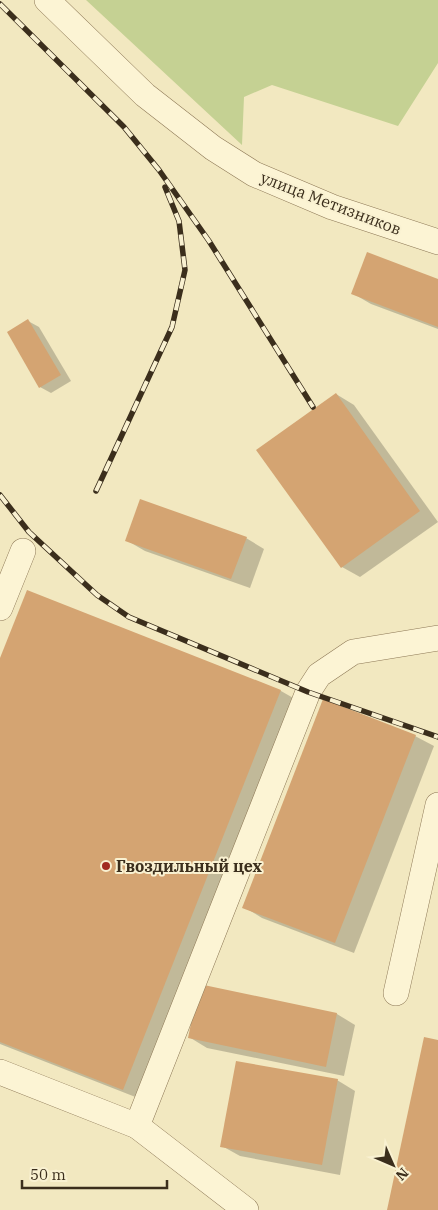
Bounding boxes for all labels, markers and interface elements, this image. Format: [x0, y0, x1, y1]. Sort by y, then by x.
street label: улица Метизников [258, 167, 404, 239]
place label: Гвоздильный цех [116, 856, 263, 876]
marker: Гвоздильный цех [100, 860, 112, 872]
north arrow [368, 1140, 418, 1190]
scale bar [22, 1158, 168, 1190]
text: N [392, 1164, 412, 1184]
text: 50 m [30, 1165, 66, 1184]

